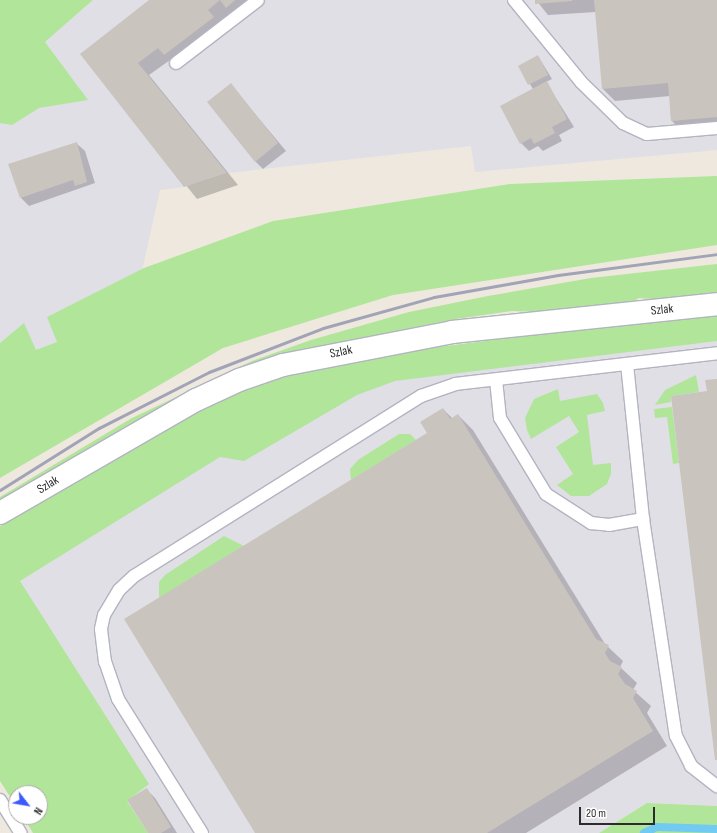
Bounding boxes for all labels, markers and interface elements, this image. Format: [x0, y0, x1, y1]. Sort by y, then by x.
street label: Szlak [650, 301, 674, 319]
street label: Szlak [328, 342, 354, 362]
street label: Szlak [34, 472, 62, 498]
north arrow [8, 785, 48, 825]
scale bar [581, 799, 657, 825]
text: N [31, 805, 45, 817]
text: 20 m [586, 806, 606, 821]

